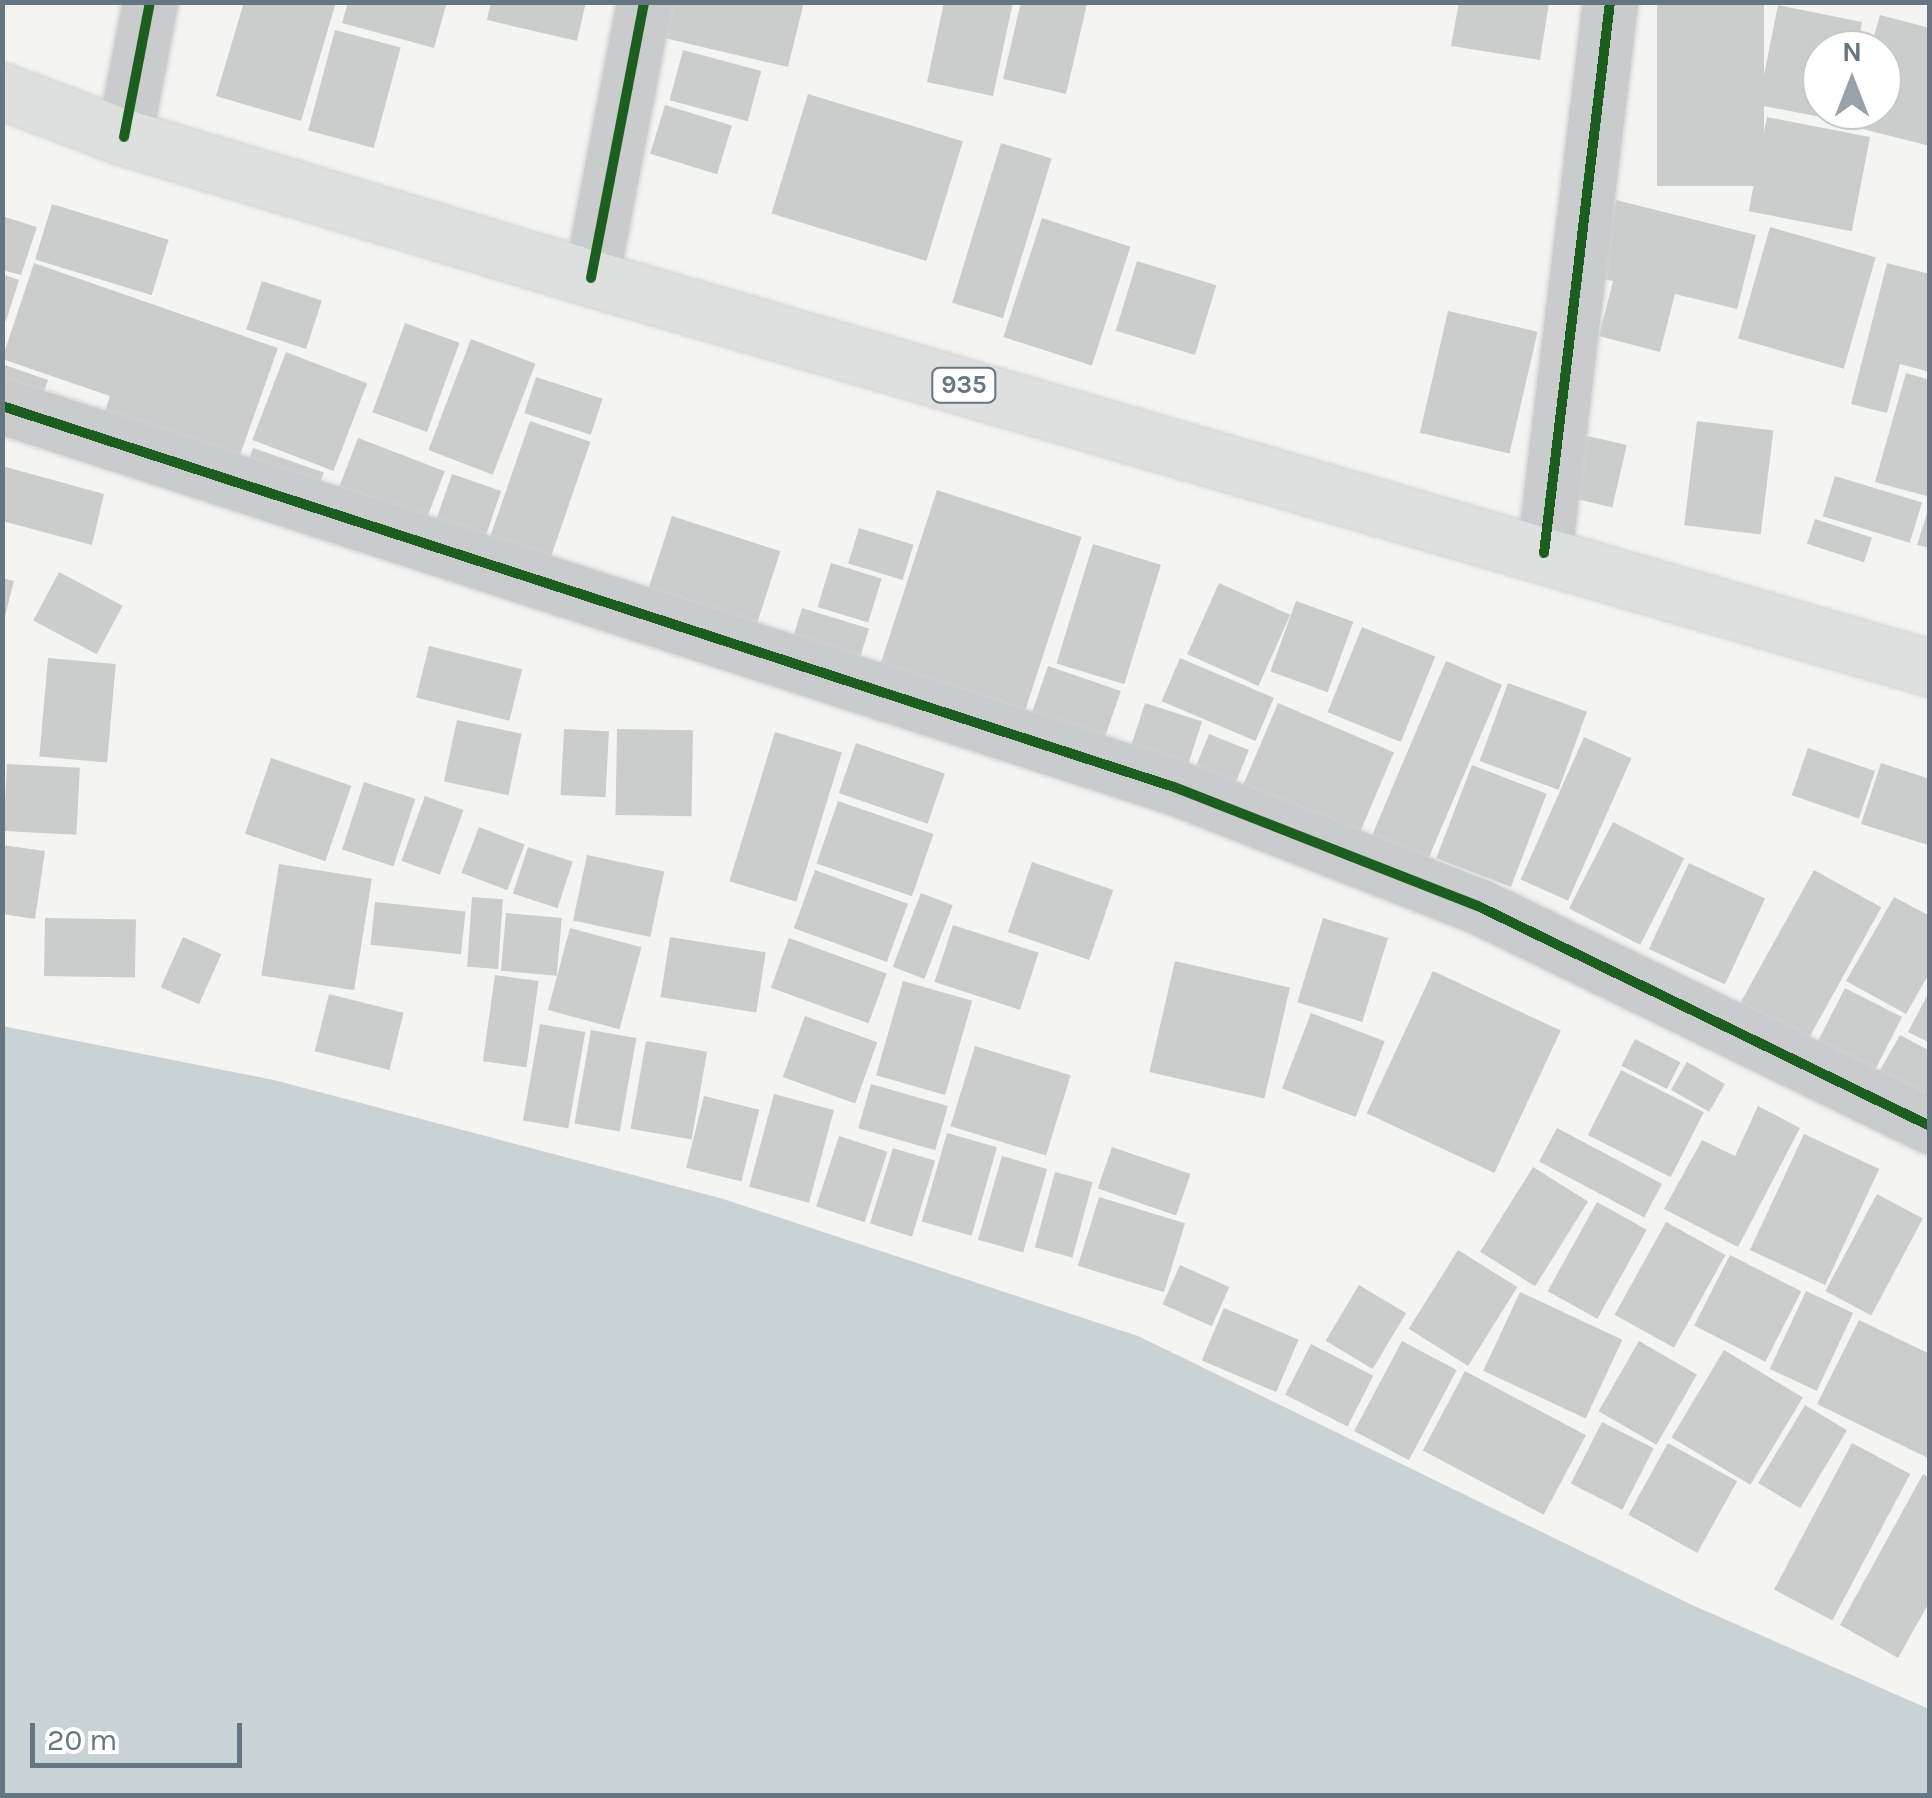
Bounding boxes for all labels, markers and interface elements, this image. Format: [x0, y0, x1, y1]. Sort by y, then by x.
north arrow [1802, 30, 1902, 130]
text: N [1842, 35, 1862, 68]
road number: 935 [929, 365, 999, 405]
scale bar [35, 1703, 248, 1765]
text: 20 m [47, 1722, 117, 1758]

